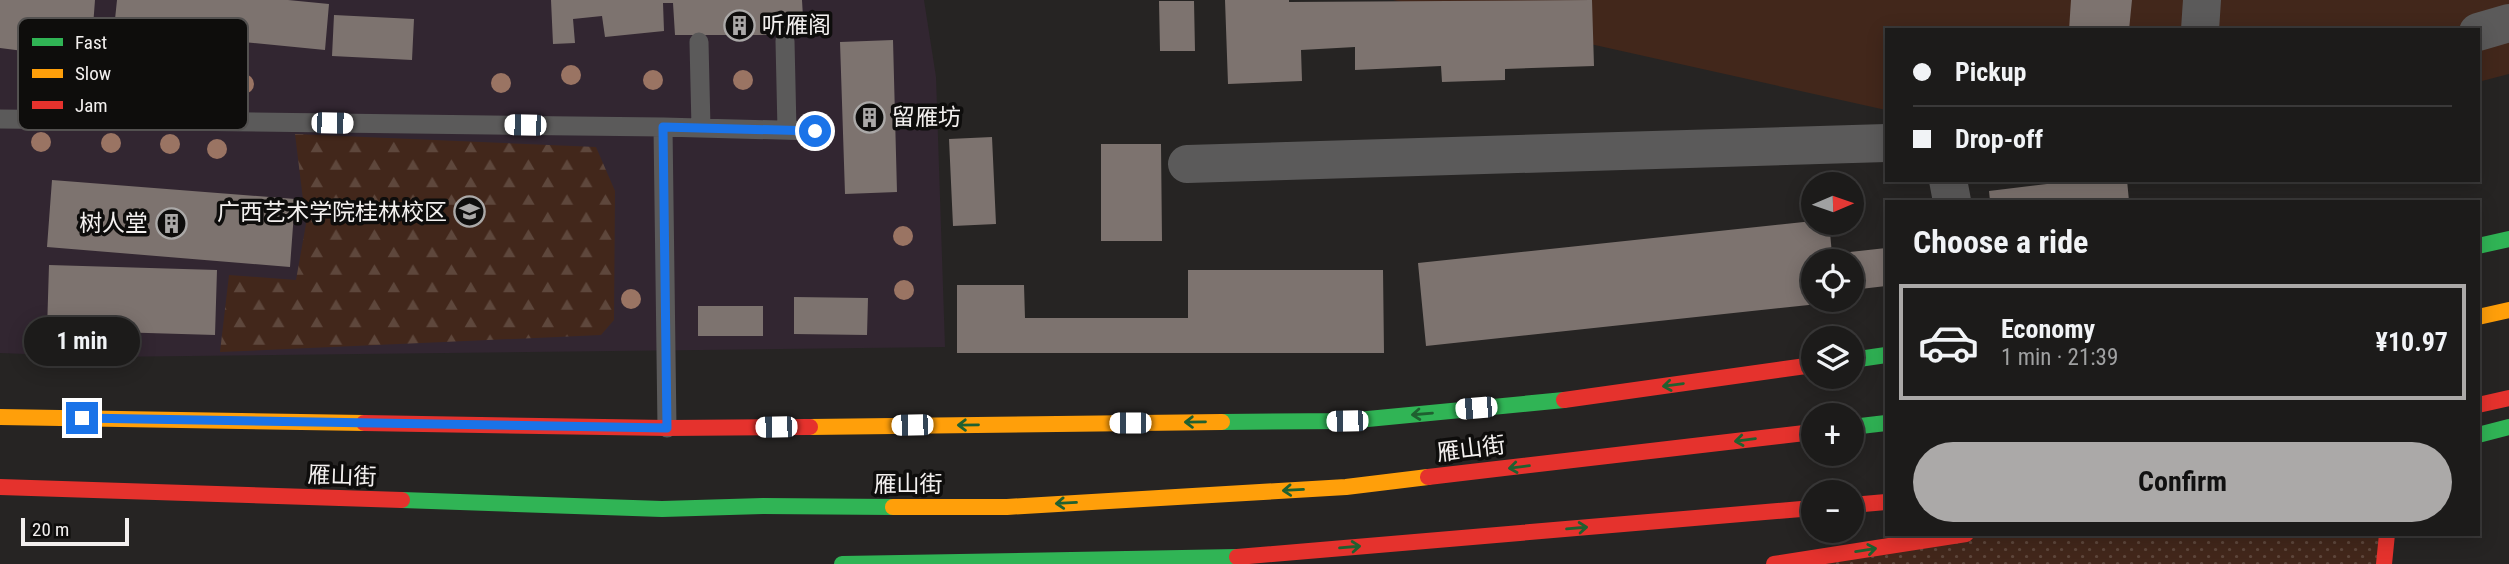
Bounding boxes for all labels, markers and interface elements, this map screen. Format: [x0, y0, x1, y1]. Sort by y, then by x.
building icon: 听雁阁 [722, 8, 756, 42]
place label: 听雁阁 [762, 12, 831, 39]
legend [18, 18, 248, 130]
text: Fast [75, 31, 107, 54]
text: Pickup [1955, 57, 2026, 87]
text: Slow [75, 62, 111, 85]
text: Jam [75, 94, 108, 117]
building icon: 留雁坊 [852, 100, 886, 134]
place label: 留雁坊 [892, 104, 961, 131]
car [311, 112, 354, 134]
car [504, 114, 547, 136]
route start [799, 115, 831, 147]
text: Drop-off [1955, 124, 2043, 154]
north arrow [1801, 172, 1864, 234]
map controls [1801, 172, 1864, 543]
school or university icon: 广西艺术学院桂林校区 [453, 195, 487, 229]
place label: 广西艺术学院桂林校区 [217, 199, 447, 226]
building icon: 树人堂 [154, 206, 188, 240]
place label: 树人堂 [79, 210, 148, 237]
text: Choose a ride [1913, 223, 2088, 261]
button: locate [1801, 249, 1864, 312]
icon: car [1917, 311, 1980, 374]
text: Economy [2001, 314, 2095, 344]
callout: 1 min [24, 316, 140, 366]
button: layers [1801, 326, 1864, 389]
text: ¥10.97 [2376, 327, 2448, 357]
text: 1 min [56, 328, 108, 355]
text: 1 min · 21:39 [2001, 344, 2118, 371]
one-way arrow [1662, 379, 1684, 392]
car [1455, 396, 1498, 420]
route end [66, 402, 98, 434]
button: + [1801, 403, 1864, 466]
one-way arrow [1411, 407, 1434, 420]
car [1326, 410, 1369, 432]
car [1110, 413, 1152, 434]
car [891, 414, 934, 436]
one-way arrow [1184, 415, 1207, 429]
car [755, 416, 798, 438]
one-way arrow [956, 418, 979, 432]
street label: 雁山街 [1435, 431, 1507, 467]
one-way arrow [1734, 434, 1757, 447]
button: Confirm [1913, 442, 2452, 522]
one-way arrow [1508, 460, 1531, 473]
street label: 雁山街 [307, 461, 377, 491]
street label: 雁山街 [874, 471, 943, 498]
button: − [1801, 480, 1864, 543]
one-way arrow [1282, 484, 1305, 497]
one-way arrow [1055, 497, 1078, 510]
scale bar [21, 515, 130, 547]
text: 20 m [32, 518, 69, 541]
one-way arrow [1565, 521, 1588, 534]
one-way arrow [1339, 540, 1361, 553]
one-way arrow [1854, 543, 1877, 556]

